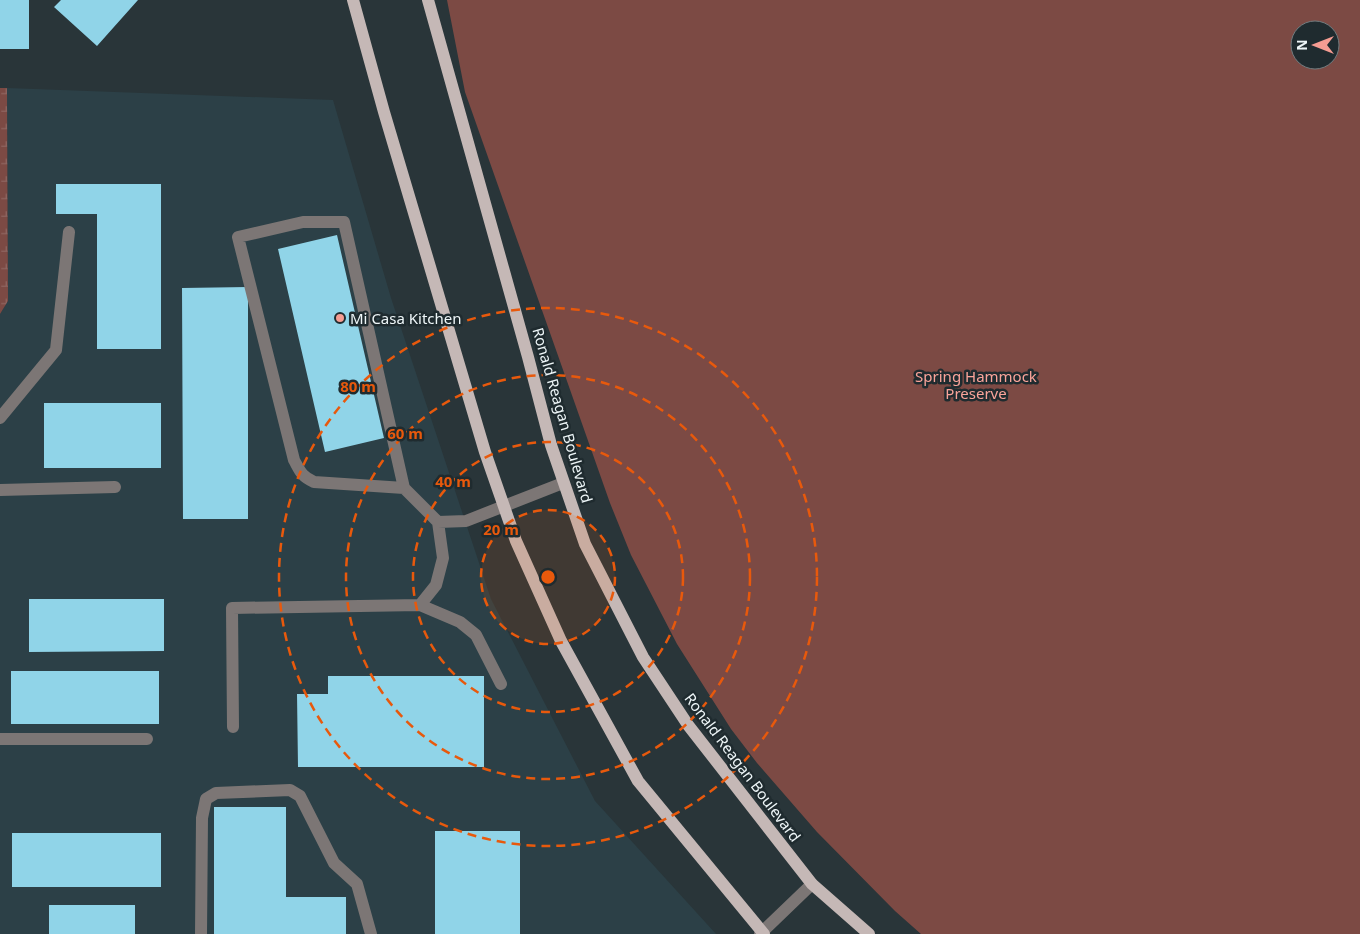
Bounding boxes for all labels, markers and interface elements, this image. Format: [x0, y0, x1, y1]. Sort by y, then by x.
north arrow [1290, 20, 1340, 70]
text: N [1292, 39, 1311, 51]
place label: Mi Casa Kitchen [350, 308, 462, 328]
marker: Mi Casa Kitchen [334, 312, 346, 324]
street label: Ronald Reagan Boulevard [528, 325, 598, 505]
park label: Spring Hammock Preserve [915, 366, 1037, 403]
text: 80 m [340, 376, 376, 396]
text: 60 m [387, 423, 423, 443]
text: 40 m [435, 471, 471, 491]
text: 20 m [483, 519, 519, 539]
centre of rings [539, 568, 557, 586]
street label: Ronald Reagan Boulevard [680, 689, 806, 845]

